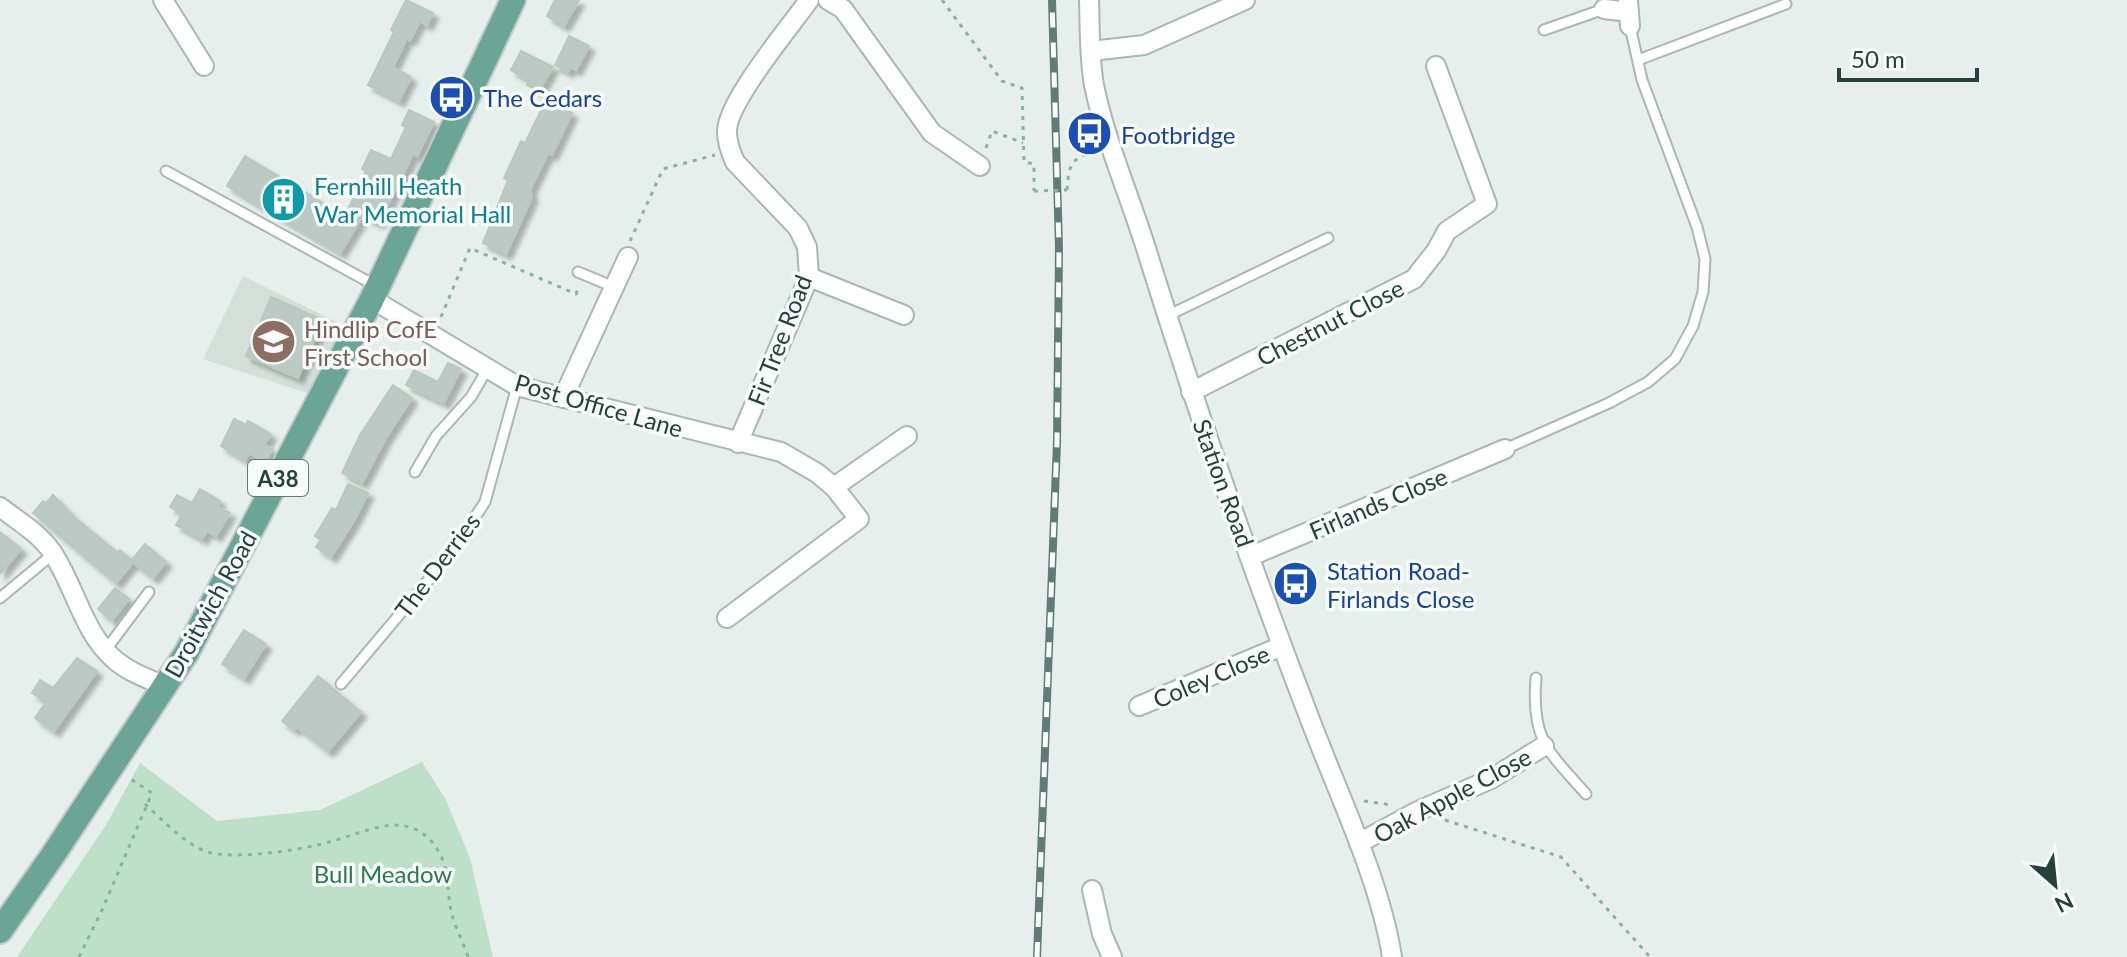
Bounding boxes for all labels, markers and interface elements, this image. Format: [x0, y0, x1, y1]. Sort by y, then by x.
scale bar [1839, 32, 1977, 82]
text: 50 m [1851, 44, 1905, 73]
bus stop icon: The Cedars [428, 73, 476, 121]
place label: The Cedars [483, 83, 602, 112]
bus stop icon: Footbridge [1066, 110, 1114, 158]
place label: Footbridge [1121, 120, 1235, 149]
place label: Fernhill Heath War Memorial Hall [314, 171, 511, 228]
building icon: Fernhill Heath War Memorial Hall [259, 175, 307, 223]
street label: Fir Tree Road [741, 271, 817, 409]
street label: Chestnut Close [1252, 273, 1408, 371]
place label: Hindlip CofE First School [304, 314, 437, 371]
school or university icon: Hindlip CofE First School [249, 318, 297, 366]
street label: Post Office Lane [512, 367, 686, 443]
street label: Station Road [1187, 415, 1261, 551]
road number: A38 [248, 460, 308, 496]
street label: Firlands Close [1305, 461, 1451, 545]
street label: The Derries [388, 507, 486, 623]
street label: Droitwich Road [158, 526, 262, 682]
place label: Station Road- Firlands Close [1327, 556, 1474, 613]
bus stop icon: Station Road- Firlands Close [1272, 560, 1320, 608]
street label: Coley Close [1148, 638, 1274, 714]
street label: Oak Apple Close [1368, 741, 1536, 849]
north arrow [2015, 845, 2095, 925]
park label: Bull Meadow [314, 859, 452, 888]
text: N [2051, 887, 2078, 919]

